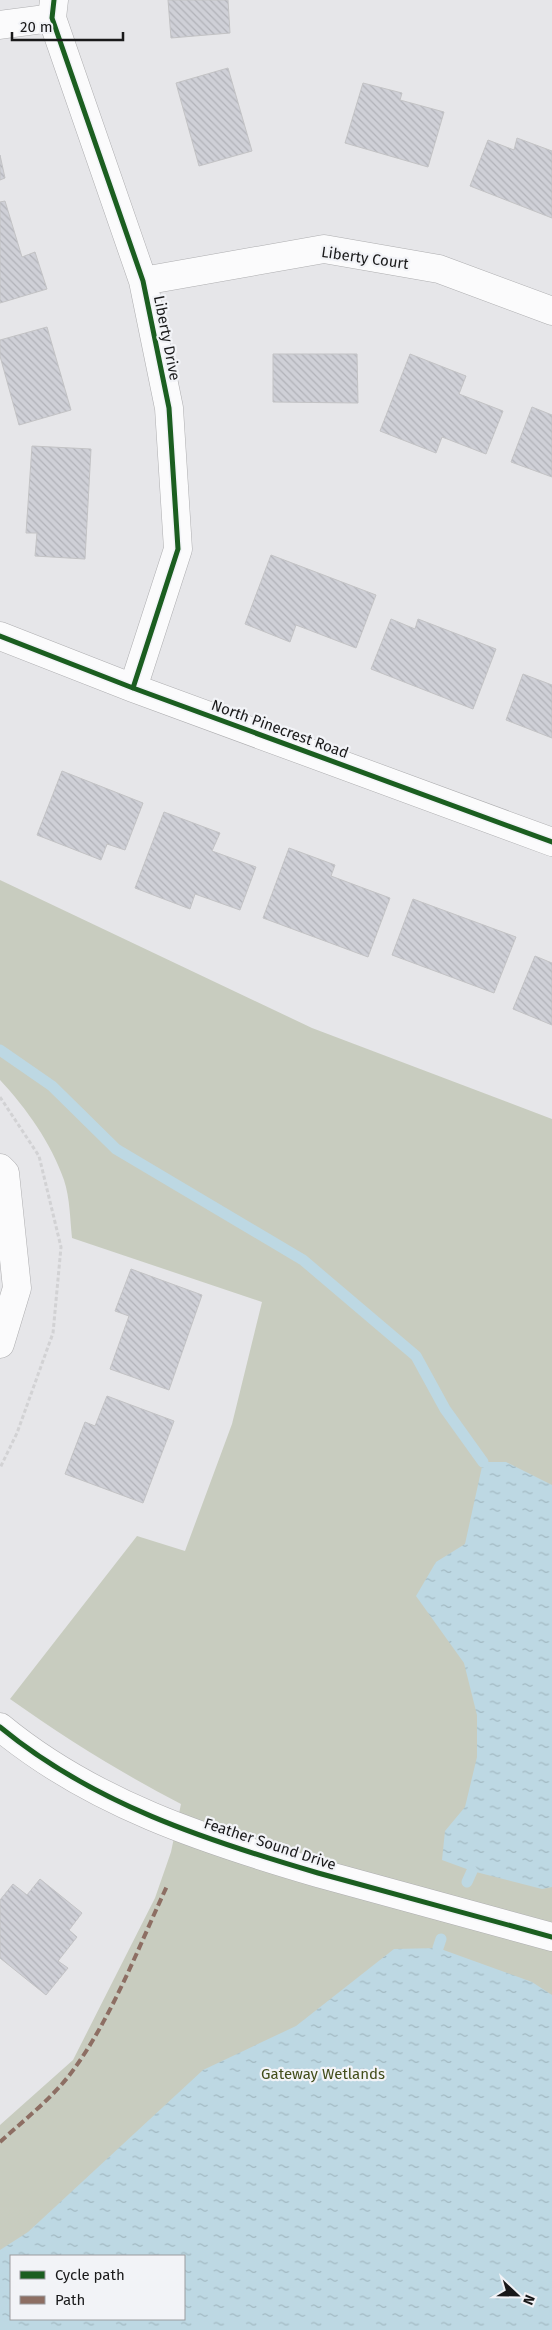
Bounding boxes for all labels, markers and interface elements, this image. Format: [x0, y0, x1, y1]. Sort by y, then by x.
scale bar [12, 10, 124, 42]
text: 20 m [20, 18, 53, 36]
street label: Liberty Court [320, 243, 410, 273]
street label: Liberty Drive [150, 294, 184, 382]
street label: North Pinecrest Road [209, 696, 351, 762]
street label: Feather Sound Drive [202, 1814, 338, 1874]
park label: Gateway Wetlands [261, 2065, 385, 2083]
legend [10, 2255, 185, 2320]
text: Cycle path [55, 2266, 125, 2284]
north arrow [492, 2270, 542, 2320]
text: Path [55, 2291, 85, 2309]
text: N [519, 2292, 538, 2307]

